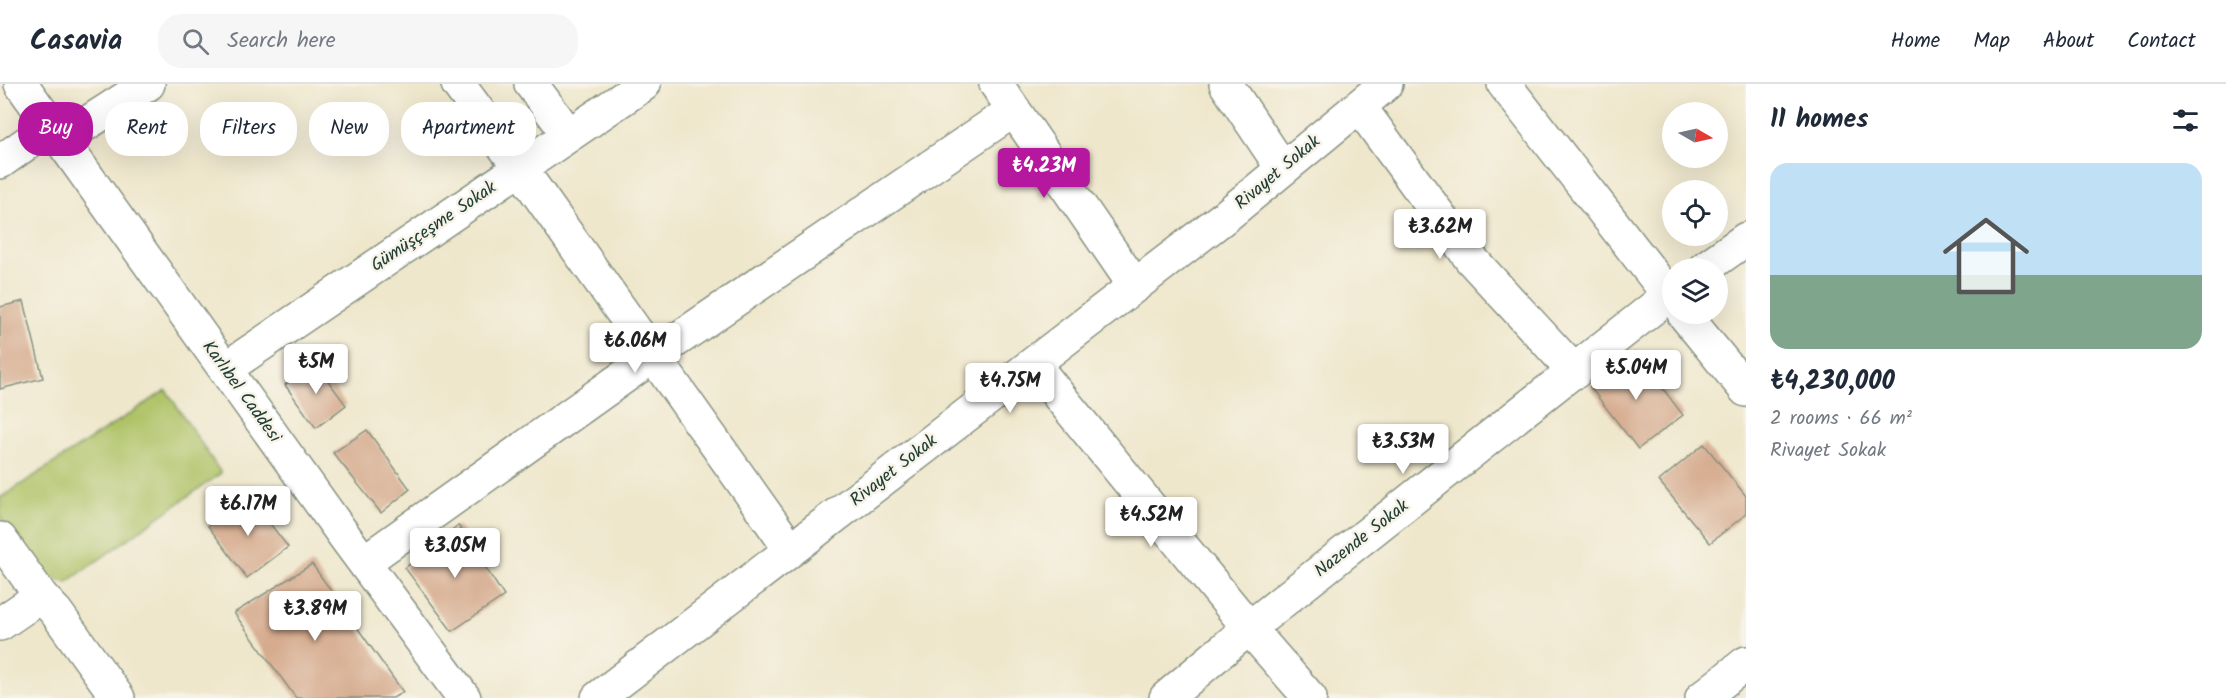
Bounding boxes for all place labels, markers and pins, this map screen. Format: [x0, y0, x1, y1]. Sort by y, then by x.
pin: ₺4.23M [995, 148, 1093, 199]
pin: ₺3.62M [1391, 209, 1489, 260]
pin: ₺6.06M [586, 323, 684, 374]
pin: ₺5M [287, 344, 345, 395]
pin: ₺5.04M [1587, 350, 1685, 401]
pin: ₺4.75M [961, 363, 1059, 414]
pin: ₺3.53M [1354, 424, 1452, 475]
pin: ₺6.17M [199, 486, 297, 537]
pin: ₺4.52M [1102, 497, 1200, 548]
pin: ₺3.05M [406, 528, 504, 579]
pin: ₺3.89M [266, 591, 364, 642]

